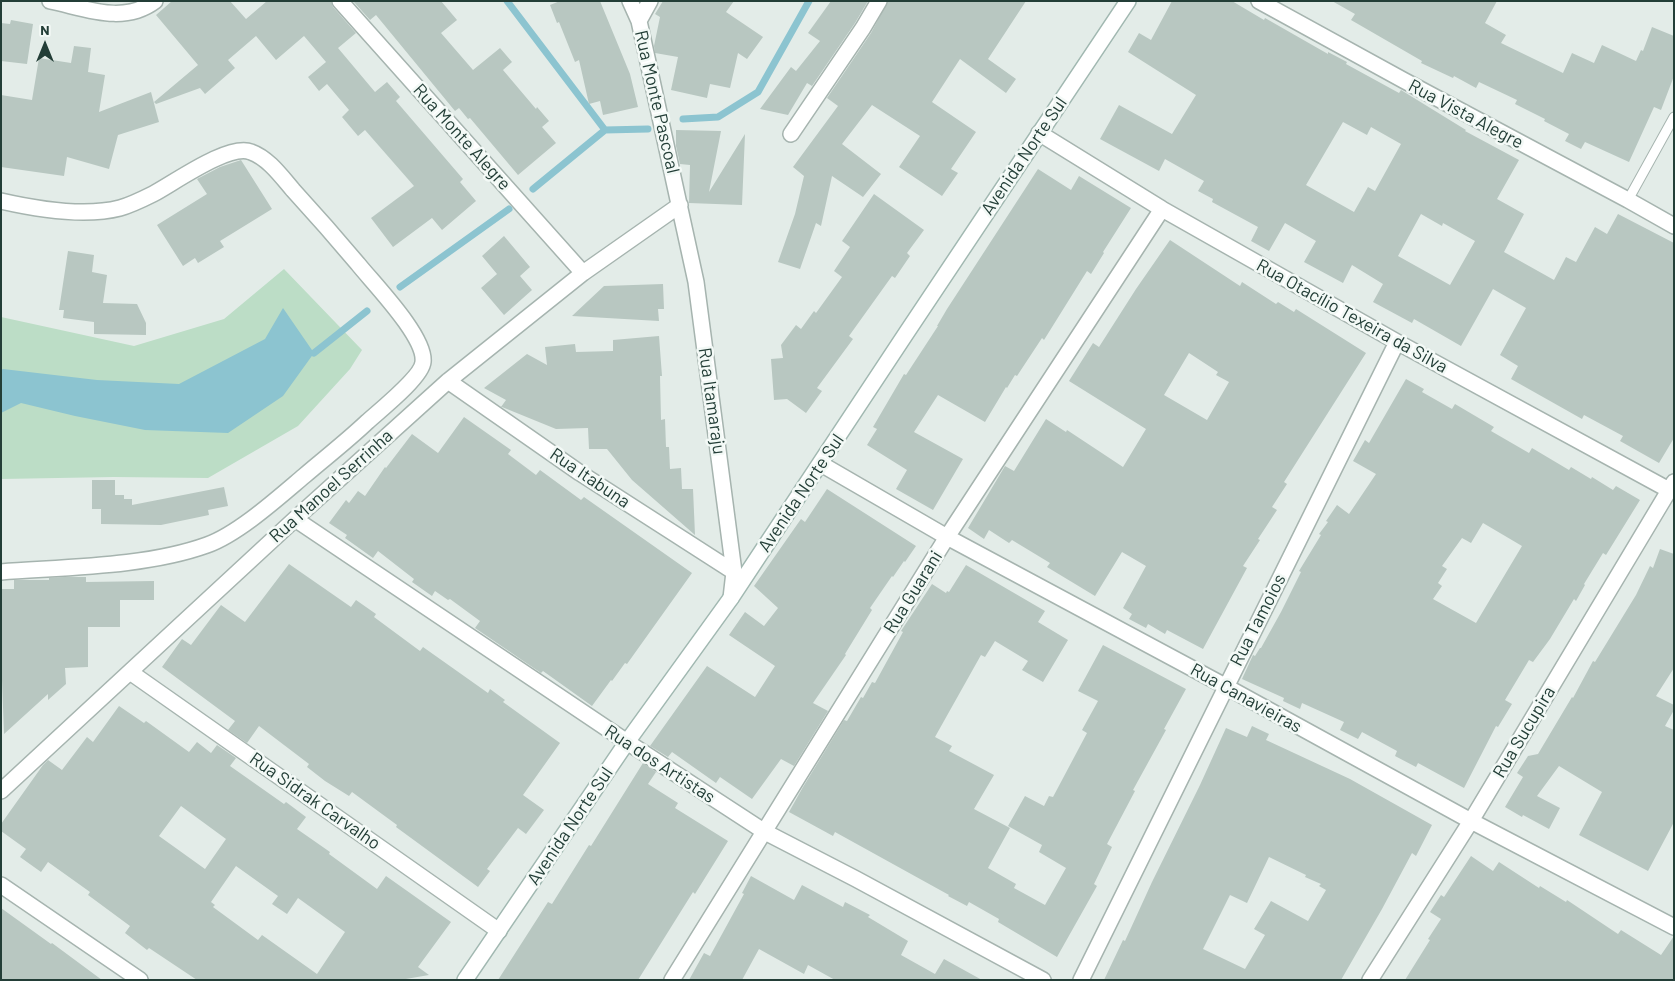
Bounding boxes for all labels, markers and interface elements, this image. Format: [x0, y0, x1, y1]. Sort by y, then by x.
north arrow [20, 20, 70, 70]
text: N [40, 21, 50, 38]
street label: Rua Monte Pascoal [630, 28, 684, 176]
street label: Rua Vista Alegre [1405, 75, 1527, 153]
street label: Rua Monte Alegre [409, 79, 515, 195]
street label: Avenida Norte Sul [977, 93, 1071, 219]
street label: Rua Otacílio Texeira da Silva [1253, 254, 1451, 378]
street label: Rua Itamaraju [694, 346, 730, 456]
street label: Rua Manoel Serrinha [265, 425, 397, 547]
street label: Avenida Norte Sul [754, 430, 848, 556]
street label: Rua Itabuna [546, 443, 634, 513]
street label: Rua Guarani [879, 547, 947, 637]
street label: Rua Tamoios [1226, 570, 1290, 670]
street label: Rua Canavieiras [1187, 659, 1305, 737]
street label: Rua Sucupira [1488, 682, 1560, 782]
street label: Rua dos Artistas [601, 720, 719, 808]
street label: Rua Sidrak Carvalho [245, 748, 385, 854]
street label: Avenida Norte Sul [523, 763, 617, 889]

